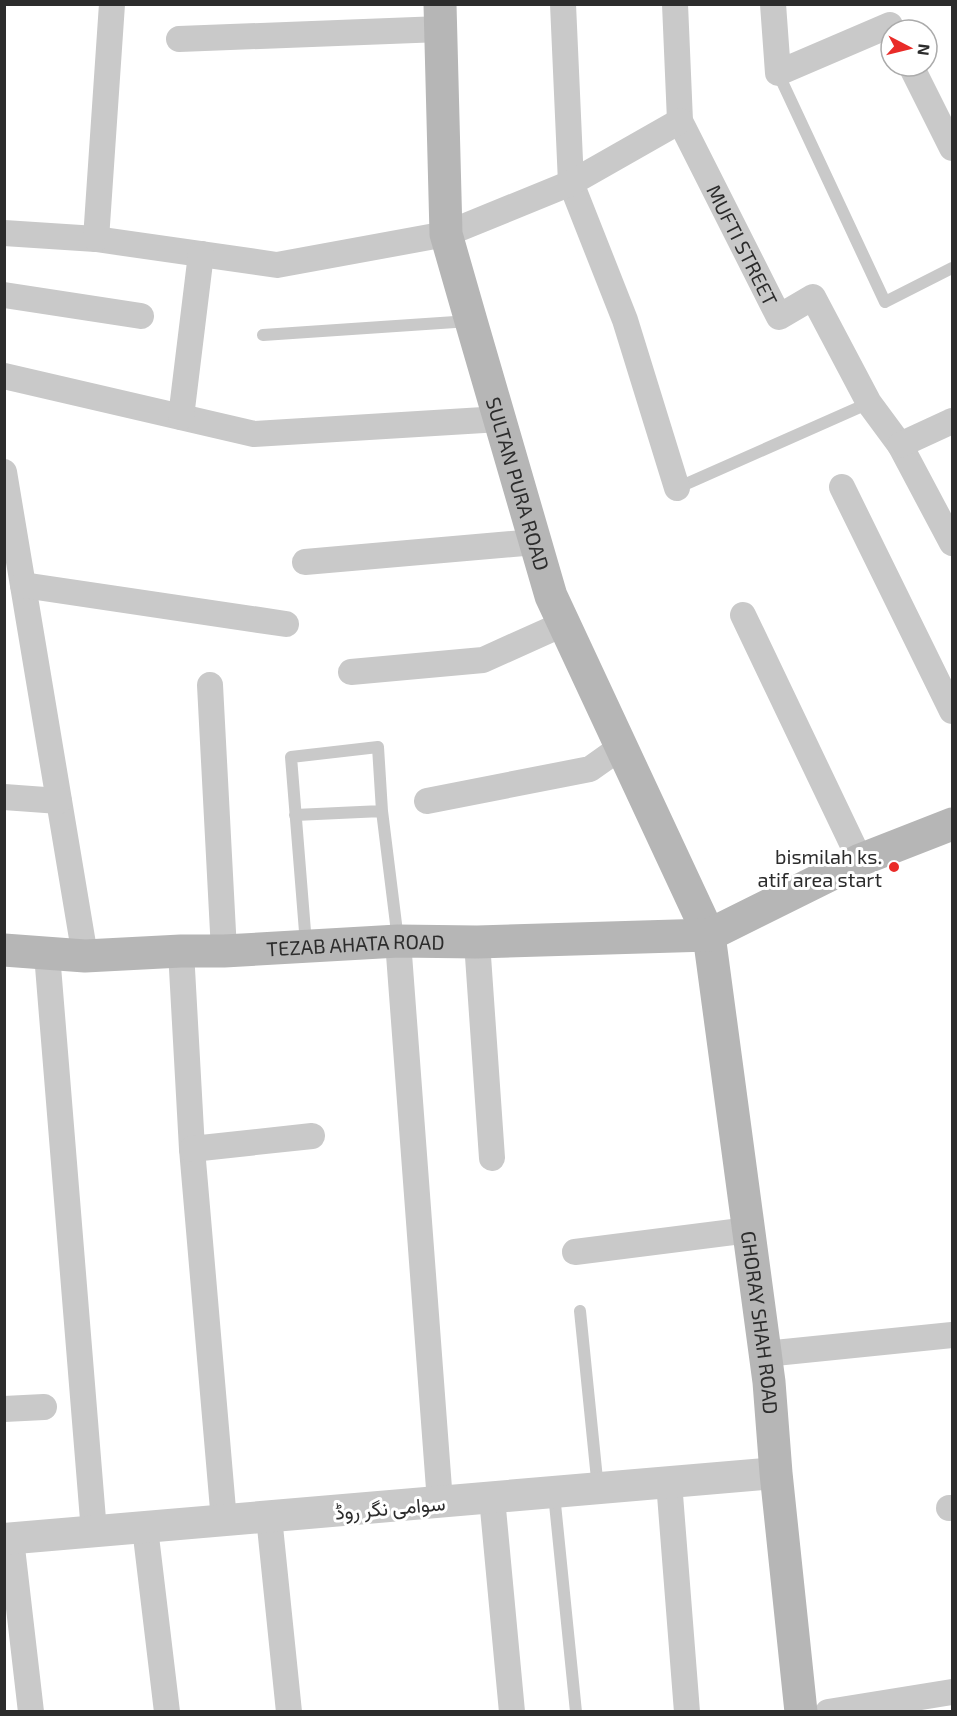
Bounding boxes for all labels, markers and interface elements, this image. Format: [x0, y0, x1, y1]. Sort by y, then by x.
north arrow [879, 18, 939, 78]
text: N [914, 43, 935, 57]
street label: MUFTI STREET [702, 181, 783, 310]
street label: SULTAN PURA ROAD [482, 394, 555, 573]
place label: bismilah ks. atif area start [757, 844, 882, 891]
marker: bismilah ks. atif area start [887, 860, 901, 874]
street label: TEZAB AHATA ROAD [266, 929, 445, 961]
street label: GHORAY SHAH ROAD [737, 1229, 783, 1415]
street label: سوامی نگر روڈ [334, 1490, 446, 1526]

